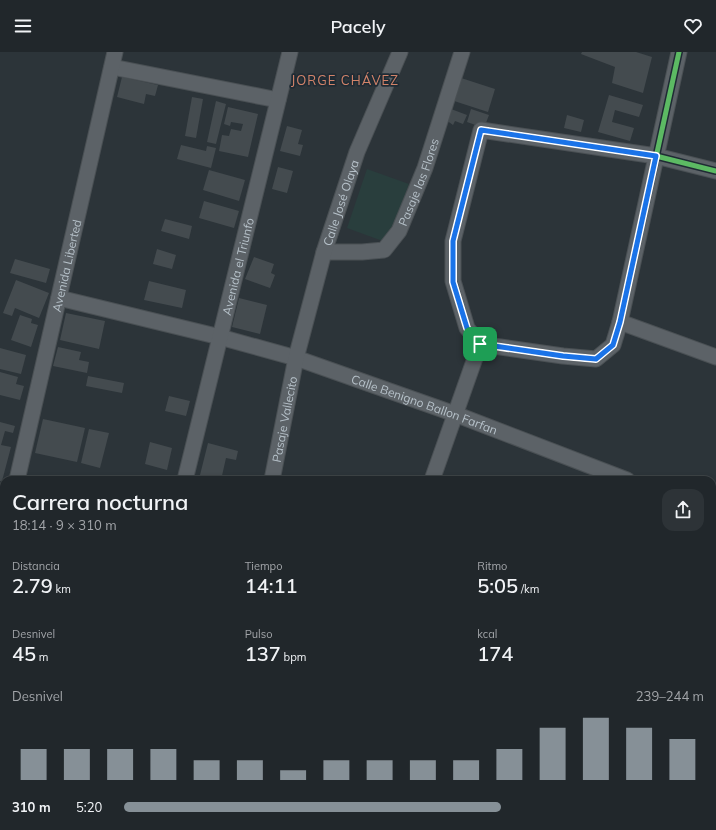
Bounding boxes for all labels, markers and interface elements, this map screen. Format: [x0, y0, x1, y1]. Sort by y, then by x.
icon: menu [12, 15, 34, 37]
text: Pacely [330, 15, 386, 38]
icon: heart [682, 15, 704, 37]
district label: JORGE CHÁVEZ [291, 72, 399, 88]
street label: Pasaje las Flores [394, 136, 442, 228]
street label: Calle José Olaya [319, 158, 361, 248]
street label: Avenida el Triunfo [218, 216, 257, 317]
street label: Avenida Liberted [48, 218, 84, 313]
pin [463, 327, 497, 361]
icon: arrive [469, 333, 491, 355]
street label: Calle Benigno Ballon Farfan [349, 371, 500, 437]
street label: Pasaje Vallecito [268, 375, 300, 463]
text: Carrera nocturna [12, 488, 188, 516]
button: share [662, 489, 704, 531]
text: 18:14 · 9 × 310 m [12, 517, 117, 533]
text: Distancia [12, 559, 60, 573]
text: Tiempo [245, 559, 282, 573]
text: Ritmo [477, 559, 507, 573]
text: 2.79 [12, 573, 53, 598]
text: 14:11 [245, 573, 297, 598]
text: 5:05 [477, 573, 518, 598]
text: km [53, 582, 71, 596]
text: /km [518, 582, 539, 596]
text: Desnivel [12, 627, 55, 641]
text: Pulso [245, 627, 272, 641]
text: kcal [477, 627, 497, 641]
text: 45 [12, 641, 36, 666]
text: 137 [245, 641, 281, 666]
text: 174 [477, 641, 513, 666]
text: m [36, 650, 49, 664]
text: bpm [281, 650, 306, 664]
text: Desnivel [12, 688, 63, 704]
text: 239–244 m [636, 688, 704, 704]
text: 310 m [12, 799, 51, 815]
text: 5:20 [76, 799, 102, 815]

